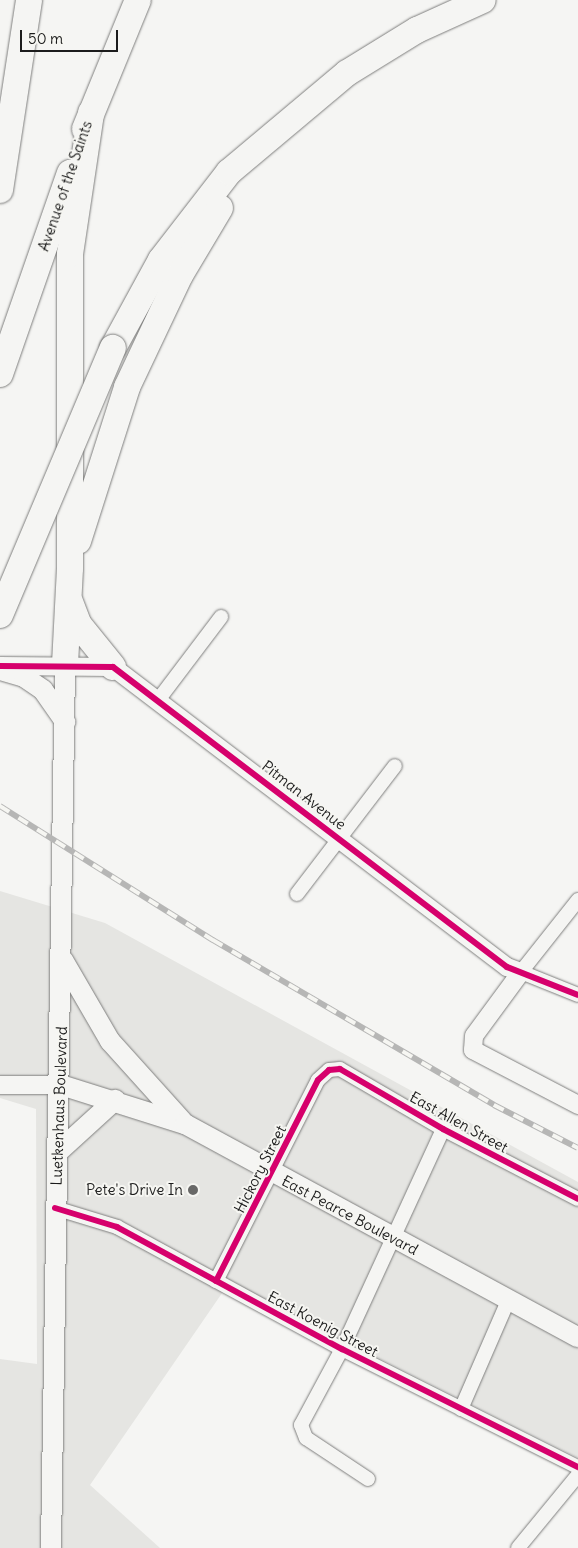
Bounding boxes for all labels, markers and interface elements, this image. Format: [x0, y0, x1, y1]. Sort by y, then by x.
scale bar [22, 20, 120, 52]
text: 50 m [28, 29, 63, 48]
street label: Avenue of the Saints [34, 118, 96, 254]
street label: Pitman Avenue [258, 757, 350, 833]
street label: Luetkenhaus Boulevard [47, 1026, 71, 1186]
street label: East Allen Street [407, 1088, 511, 1156]
street label: Hickory Street [230, 1122, 290, 1216]
street label: East Pearce Boulevard [279, 1171, 421, 1259]
place label: Pete's Drive In [86, 1181, 183, 1199]
marker: Pete's Drive In [187, 1184, 199, 1196]
street label: East Koenig Street [265, 1287, 381, 1361]

